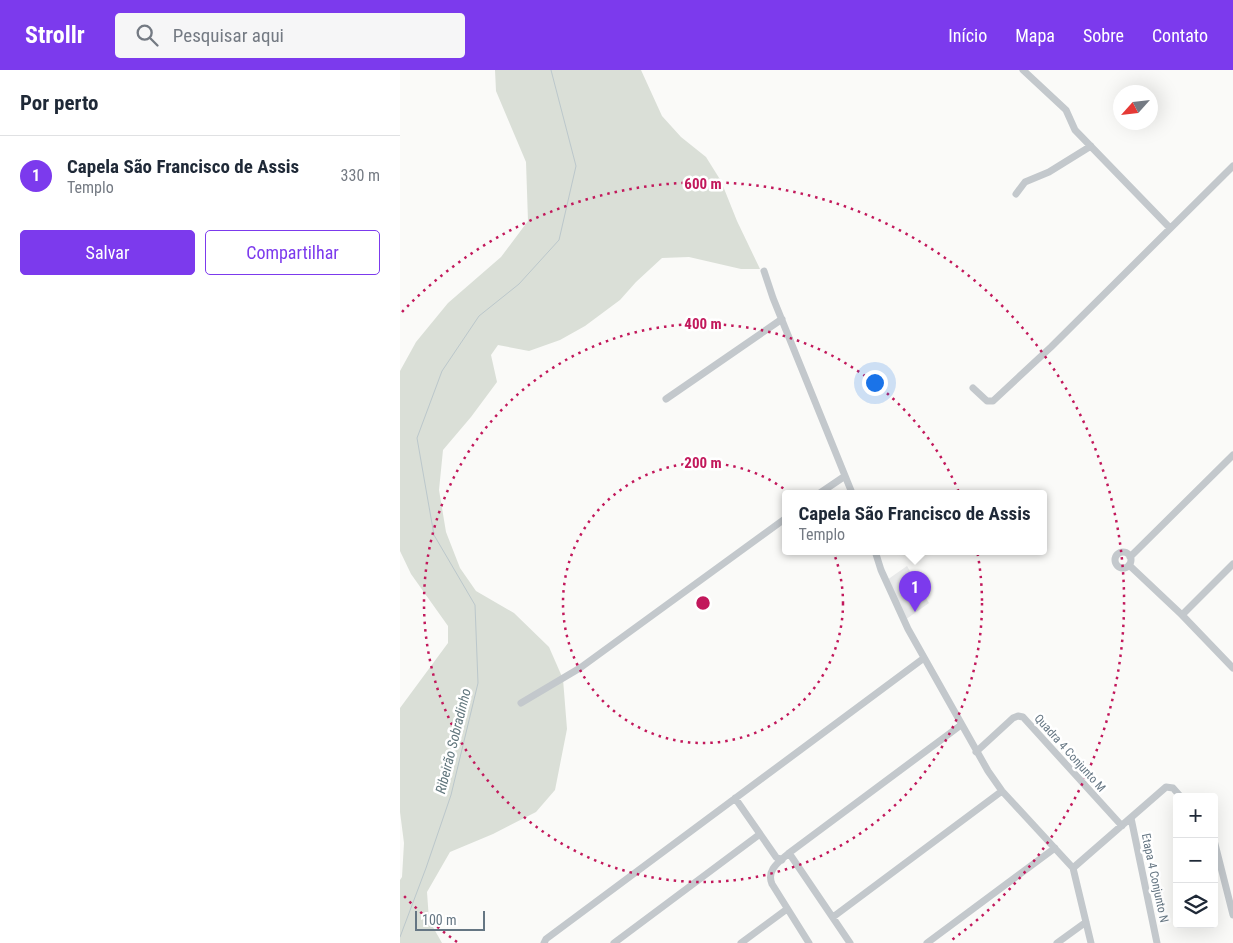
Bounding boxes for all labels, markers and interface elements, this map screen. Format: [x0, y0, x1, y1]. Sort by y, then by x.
search box [115, 13, 465, 58]
text: Strollr [25, 21, 85, 49]
icon: search [133, 21, 161, 49]
text: Pesquisar aqui [173, 24, 284, 47]
text: Início [948, 25, 987, 46]
text: Mapa [1015, 25, 1055, 46]
text: Sobre [1083, 25, 1124, 46]
text: Contato [1152, 25, 1208, 46]
north arrow [1113, 85, 1158, 130]
text: Por perto [20, 91, 99, 115]
text: Capela São Francisco de Assis [67, 155, 299, 178]
text: 1 [32, 166, 40, 185]
text: 330 m [341, 166, 380, 185]
text: 600 m [684, 175, 722, 193]
text: Templo [67, 178, 114, 197]
button: Salvar [20, 230, 195, 275]
button: Compartilhar [205, 230, 380, 275]
text: 400 m [684, 315, 722, 333]
your location [862, 370, 888, 396]
text: 200 m [684, 454, 722, 472]
popup [782, 490, 1047, 555]
text: Capela São Francisco de Assis [798, 502, 1031, 525]
text: Templo [798, 525, 845, 544]
pin: 1 [899, 571, 931, 612]
centre of rings [694, 594, 712, 612]
water label: Ribeirão Sobradinho [432, 687, 474, 795]
street label: Quadra 4 Conjunto M [1031, 711, 1109, 795]
map controls [1173, 793, 1218, 928]
button: + [1173, 793, 1218, 838]
street label: Etapa 4 Conjunto N [1139, 832, 1171, 924]
button: − [1173, 838, 1218, 883]
button: layers [1173, 883, 1218, 928]
scale bar [415, 908, 485, 931]
text: 100 m [422, 912, 457, 928]

